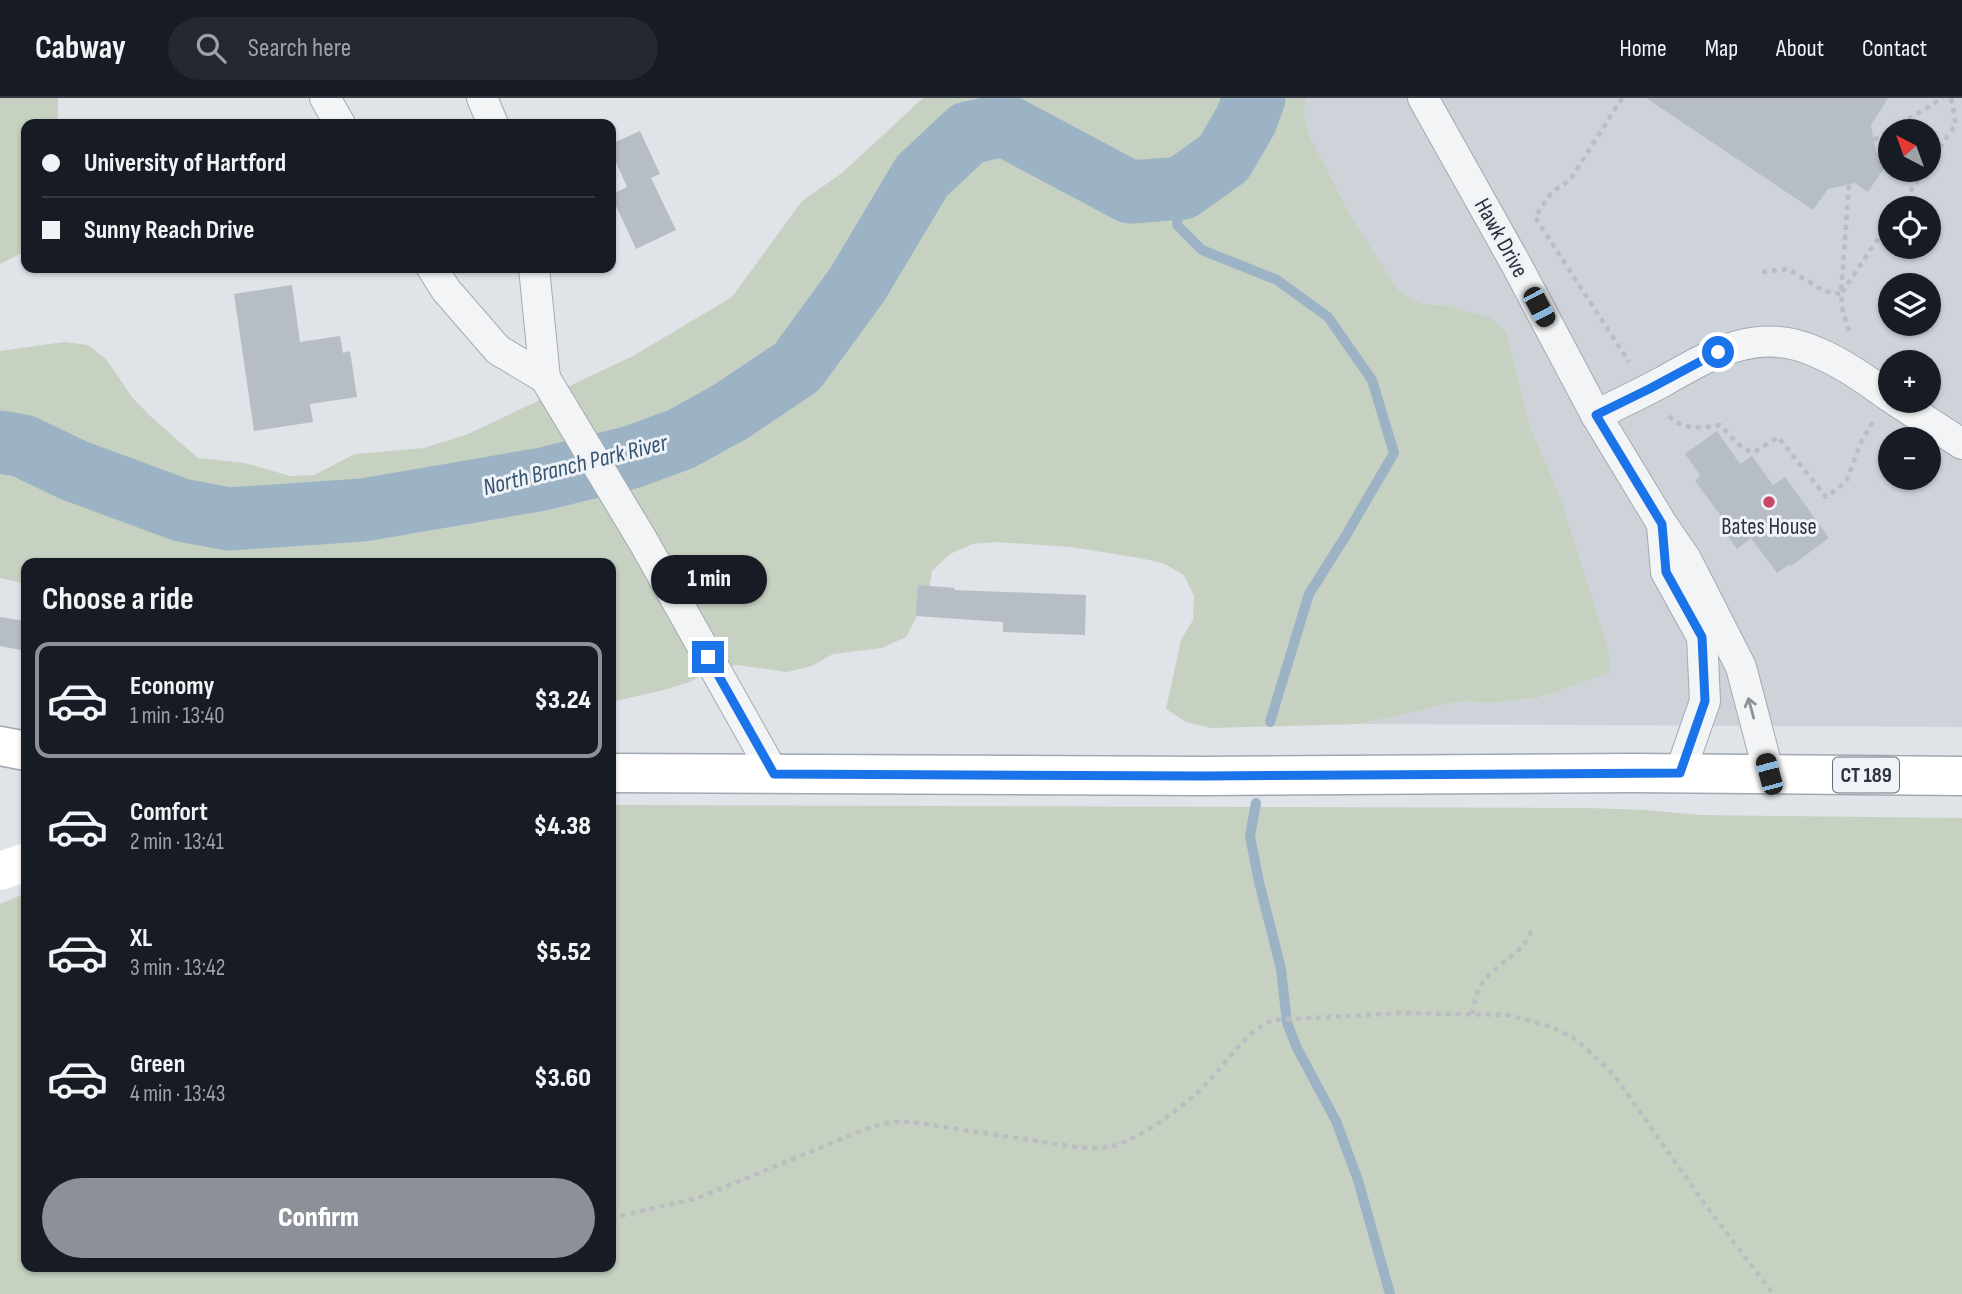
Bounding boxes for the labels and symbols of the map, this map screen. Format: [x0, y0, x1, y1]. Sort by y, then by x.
north arrow [1878, 119, 1941, 182]
street label: Hawk Drive [1468, 194, 1534, 282]
car [1520, 284, 1559, 330]
route start [1702, 336, 1734, 368]
water label: North Branch Park River [480, 428, 671, 502]
marker: Bates House [1761, 494, 1777, 510]
place label: Bates House [1721, 513, 1817, 541]
callout: 1 min [650, 556, 766, 604]
route end [692, 641, 724, 673]
one-way arrow [1744, 697, 1757, 719]
car [1754, 751, 1785, 797]
road number: CT 189 [1833, 758, 1899, 792]

